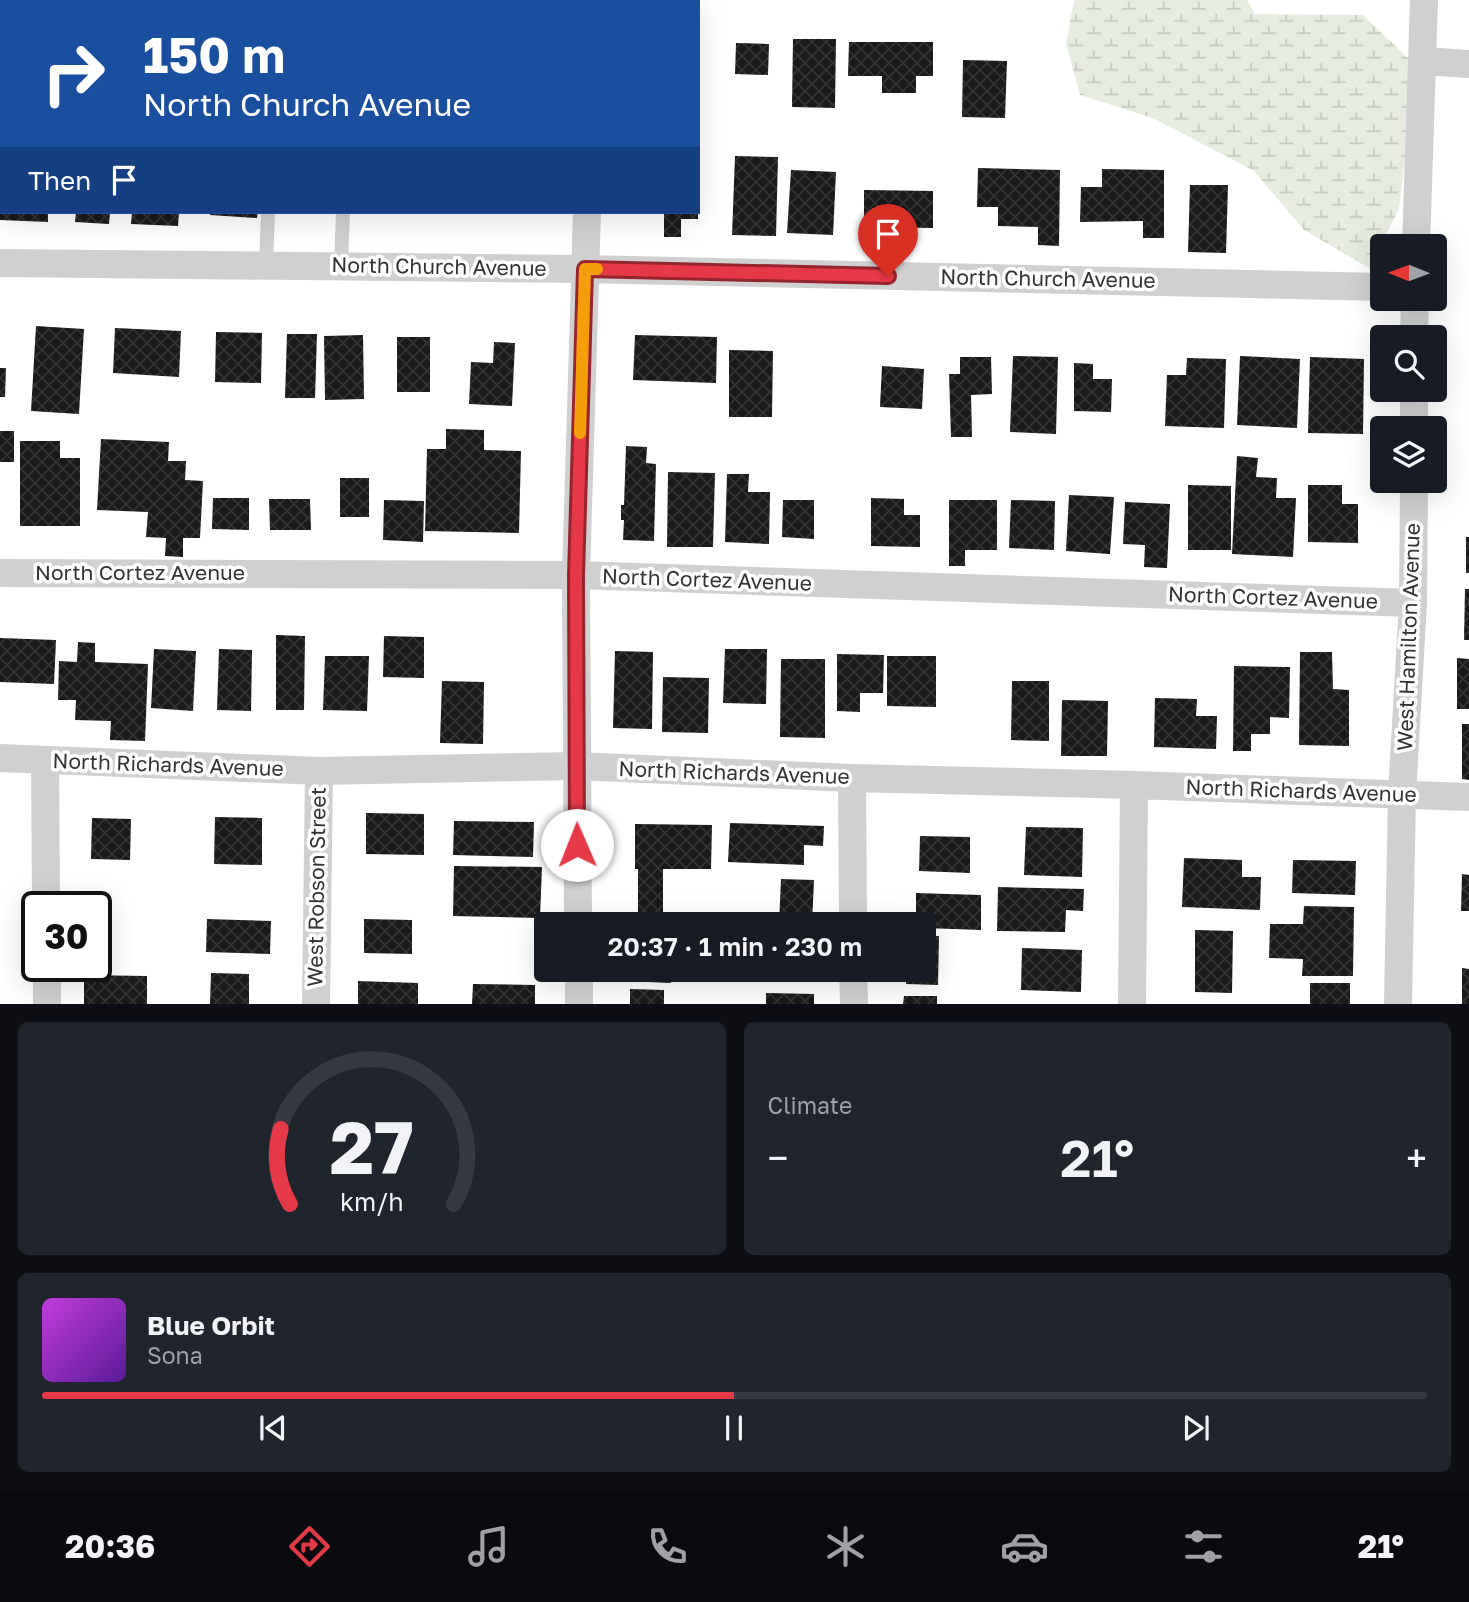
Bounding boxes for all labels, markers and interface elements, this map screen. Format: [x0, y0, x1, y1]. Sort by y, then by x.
text: 150 m [143, 25, 285, 84]
icon: right [28, 28, 119, 119]
text: North Church Avenue [143, 85, 471, 123]
icon: arrive [105, 161, 143, 199]
text: Then [28, 165, 91, 196]
pin [858, 204, 918, 276]
icon: arrive [869, 215, 907, 253]
north arrow [1370, 234, 1447, 312]
map controls [1370, 234, 1447, 493]
street label: North Church Avenue [331, 251, 547, 281]
street label: North Church Avenue [940, 263, 1156, 293]
button: search [1370, 325, 1447, 402]
button: layers [1370, 416, 1447, 493]
street label: West Hamilton Avenue [1391, 523, 1425, 751]
street label: North Cortez Avenue [35, 559, 245, 585]
street label: North Cortez Avenue [602, 562, 812, 596]
street label: North Cortez Avenue [1168, 580, 1378, 614]
street label: North Richards Avenue [52, 747, 284, 781]
street label: North Richards Avenue [618, 755, 850, 789]
street label: North Richards Avenue [1185, 773, 1417, 807]
street label: West Robson Street [301, 787, 331, 987]
position arrow [540, 808, 614, 882]
speed limit sign: 30 [21, 891, 112, 982]
text: 20:37 · 1 min · 230 m [608, 931, 862, 962]
text: Climate [768, 1091, 852, 1119]
text: 27 [330, 1104, 414, 1191]
text: 21° [1060, 1126, 1134, 1188]
text: − [768, 1135, 788, 1180]
text: + [1406, 1135, 1427, 1180]
text: km/h [340, 1186, 404, 1217]
text: Blue Orbit [147, 1310, 275, 1341]
text: Sona [147, 1341, 203, 1369]
icon: previous [254, 1409, 292, 1447]
icon: pause [715, 1409, 753, 1447]
icon: next [1177, 1409, 1215, 1447]
icon: directions [285, 1522, 334, 1571]
icon: music [464, 1522, 513, 1571]
icon: phone [643, 1522, 692, 1571]
icon: climate [821, 1522, 870, 1571]
icon: car [1000, 1522, 1049, 1571]
icon: filters [1179, 1522, 1228, 1571]
text: 20:36 [65, 1527, 155, 1565]
text: 21° [1358, 1527, 1404, 1565]

